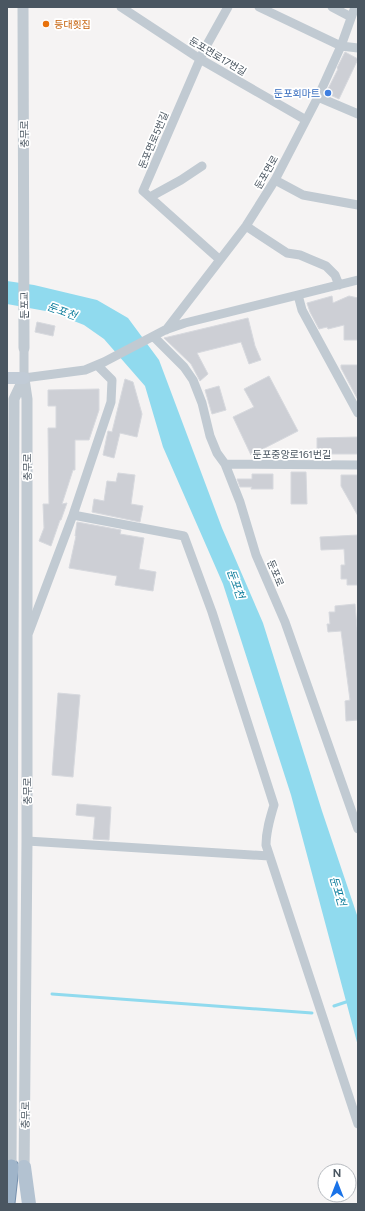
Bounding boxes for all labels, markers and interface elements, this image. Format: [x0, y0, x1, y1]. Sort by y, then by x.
place label: 등대횟집 [54, 18, 91, 31]
marker: 등대횟집 [41, 19, 51, 29]
street label: 둔포면로17번길 [187, 34, 249, 79]
place label: 둔포회마트 [274, 87, 320, 100]
marker: 둔포회마트 [323, 88, 333, 98]
street label: 둔포면로5번길 [136, 110, 171, 171]
street label: 충무로 [18, 120, 31, 148]
street label: 둔포면로 [252, 153, 281, 191]
street label: 둔포교 [18, 291, 31, 319]
water label: 둔포천 [45, 300, 80, 323]
street label: 둔포중앙로161번길 [253, 448, 331, 461]
street label: 충무로 [21, 453, 34, 481]
street label: 둔포로 [264, 558, 287, 588]
water label: 둔포천 [224, 568, 247, 602]
street label: 충무로 [21, 777, 34, 805]
water label: 둔포천 [327, 875, 349, 909]
street label: 충무로 [19, 1101, 32, 1129]
north arrow [317, 1163, 357, 1203]
text: N [333, 1167, 341, 1180]

